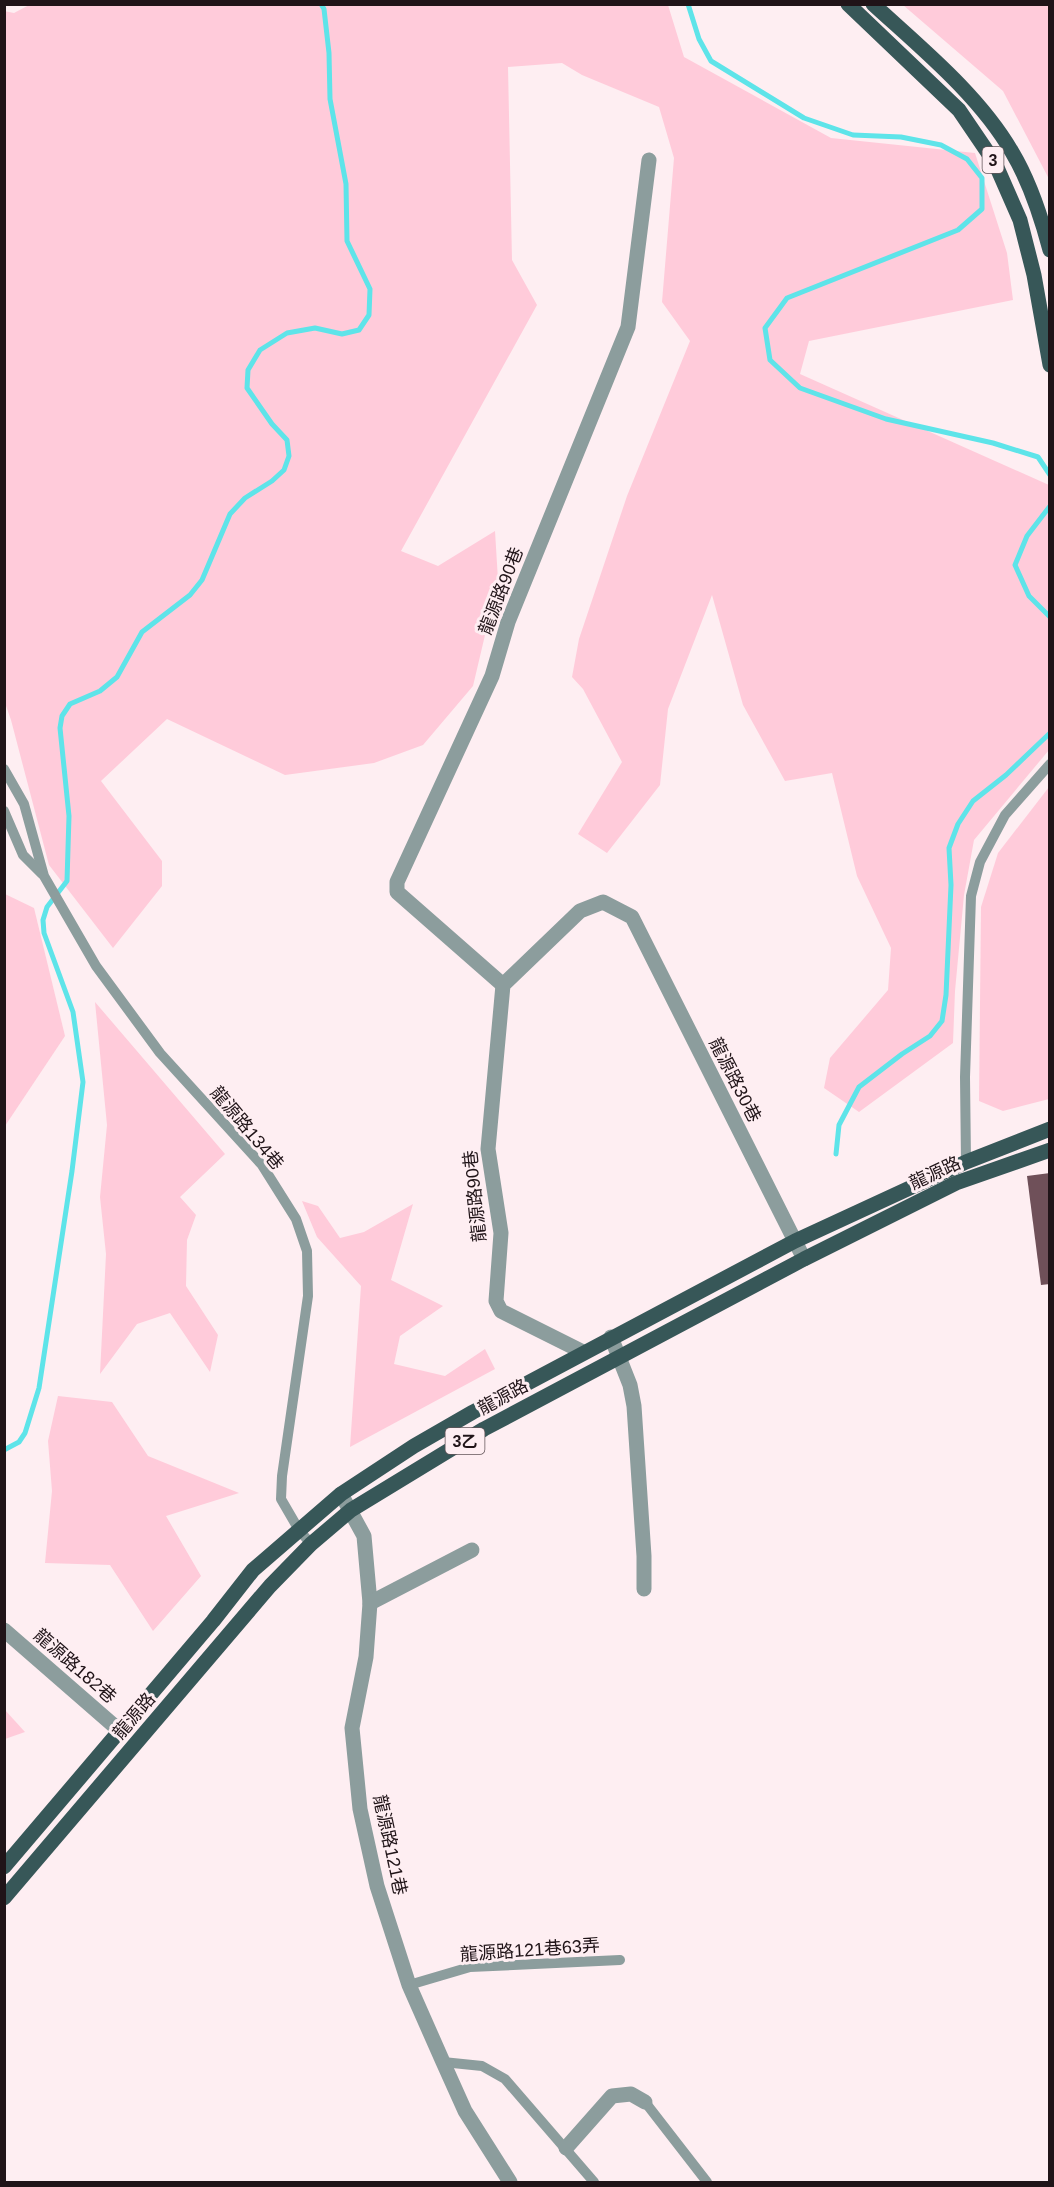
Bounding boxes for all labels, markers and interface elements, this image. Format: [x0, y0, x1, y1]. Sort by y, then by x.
road number: 3 [982, 147, 1004, 173]
street label: 龍源路90巷 [475, 544, 527, 638]
street label: 龍源路30巷 [705, 1034, 765, 1126]
street label: 龍源路134巷 [207, 1082, 287, 1174]
street label: 龍源路90巷 [460, 1149, 490, 1243]
street label: 龍源路 [906, 1153, 964, 1193]
street label: 龍源路 [475, 1375, 531, 1419]
road number: 3乙 [446, 1428, 484, 1454]
street label: 龍源路182巷 [30, 1625, 120, 1707]
street label: 龍源路 [109, 1689, 159, 1743]
street label: 龍源路121巷 [370, 1793, 410, 1897]
street label: 龍源路121巷63弄 [459, 1935, 601, 1965]

